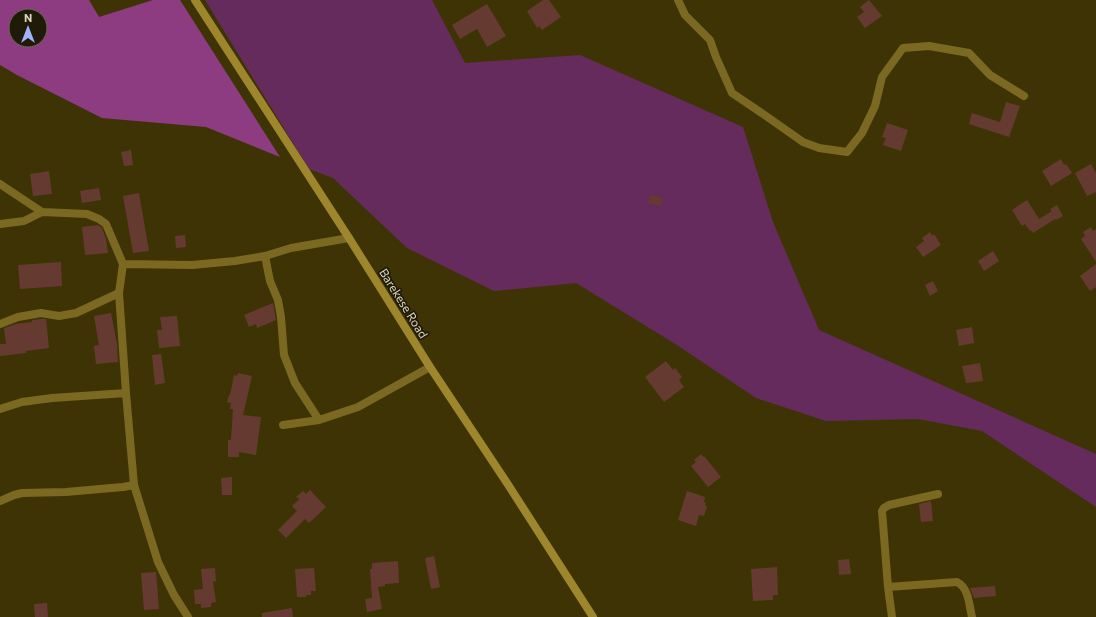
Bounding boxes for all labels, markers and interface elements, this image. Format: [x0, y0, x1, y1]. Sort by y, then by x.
north arrow [8, 8, 48, 48]
text: N [24, 11, 32, 24]
street label: Barekese Road [377, 266, 431, 341]

